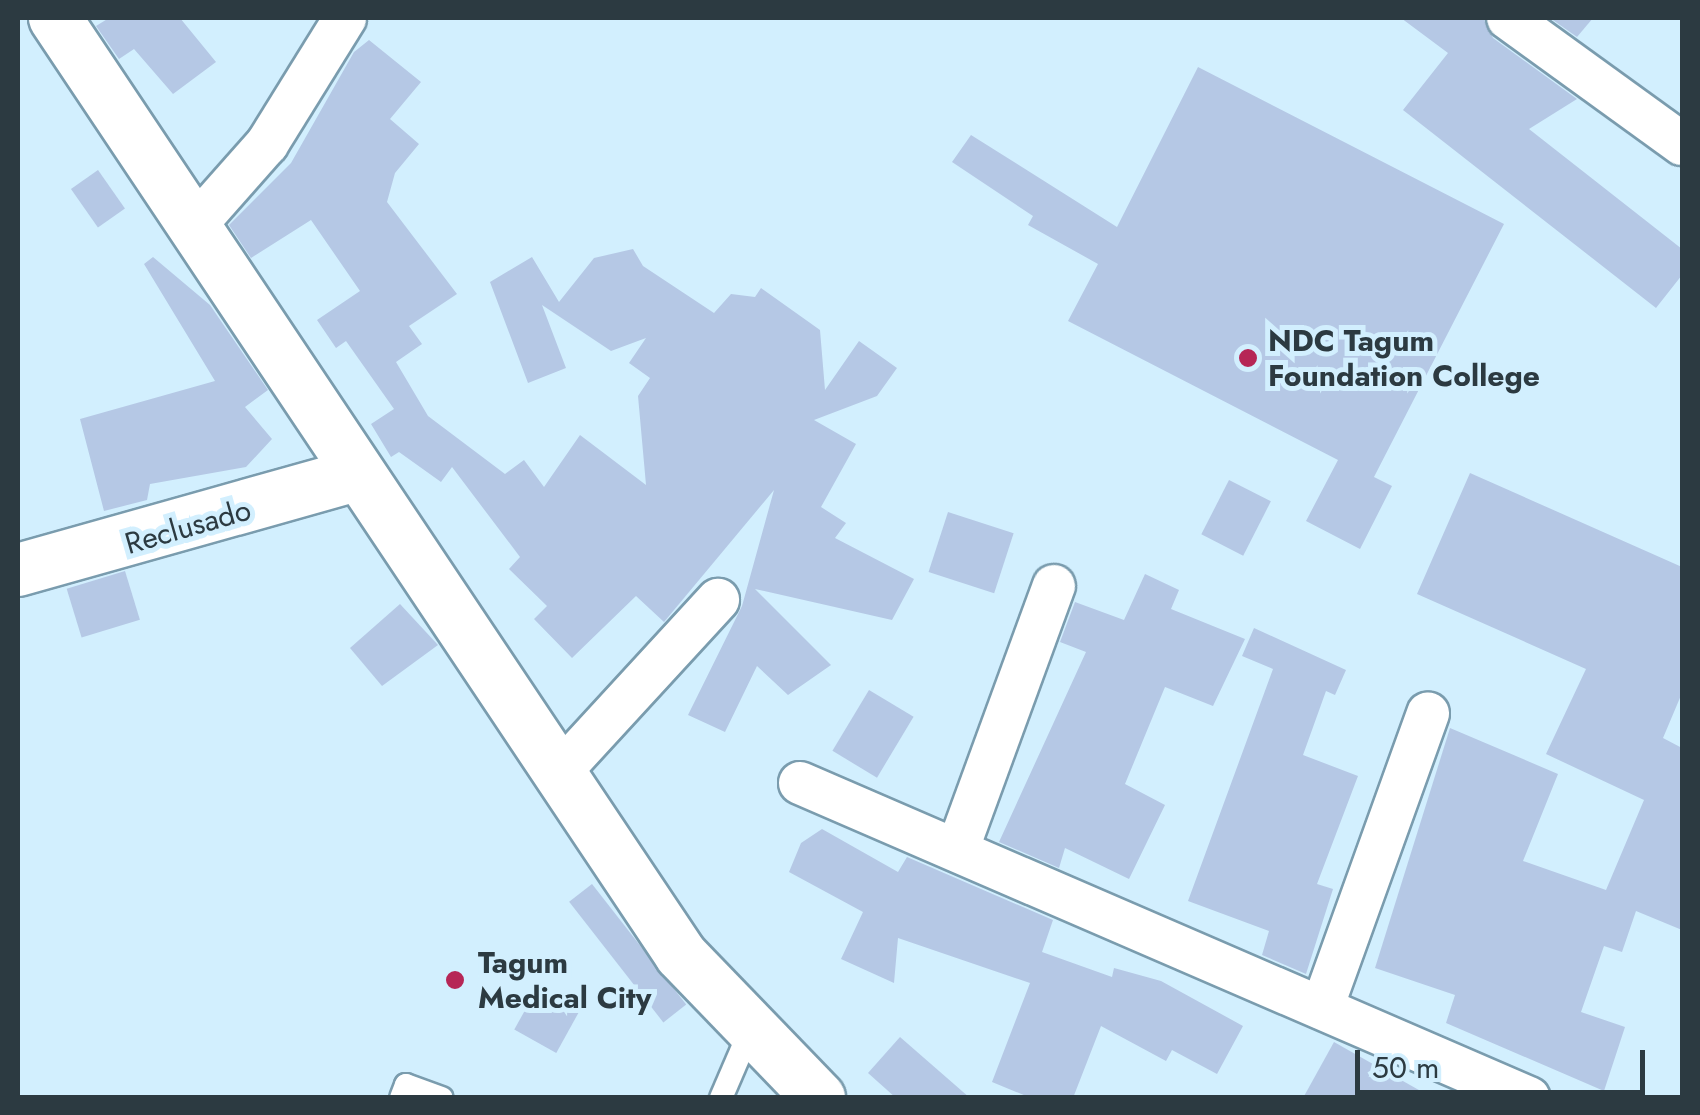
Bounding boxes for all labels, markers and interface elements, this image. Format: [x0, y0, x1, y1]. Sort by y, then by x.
place label: NDC Tagum Foundation College [1268, 323, 1540, 394]
marker: NDC Tagum Foundation College [1237, 347, 1259, 369]
street label: Reclusado [121, 492, 255, 562]
place label: Tagum Medical City [478, 945, 651, 1016]
marker: Tagum Medical City [442, 967, 468, 993]
scale bar [1360, 1030, 1650, 1092]
text: 50 m [1372, 1046, 1439, 1089]

